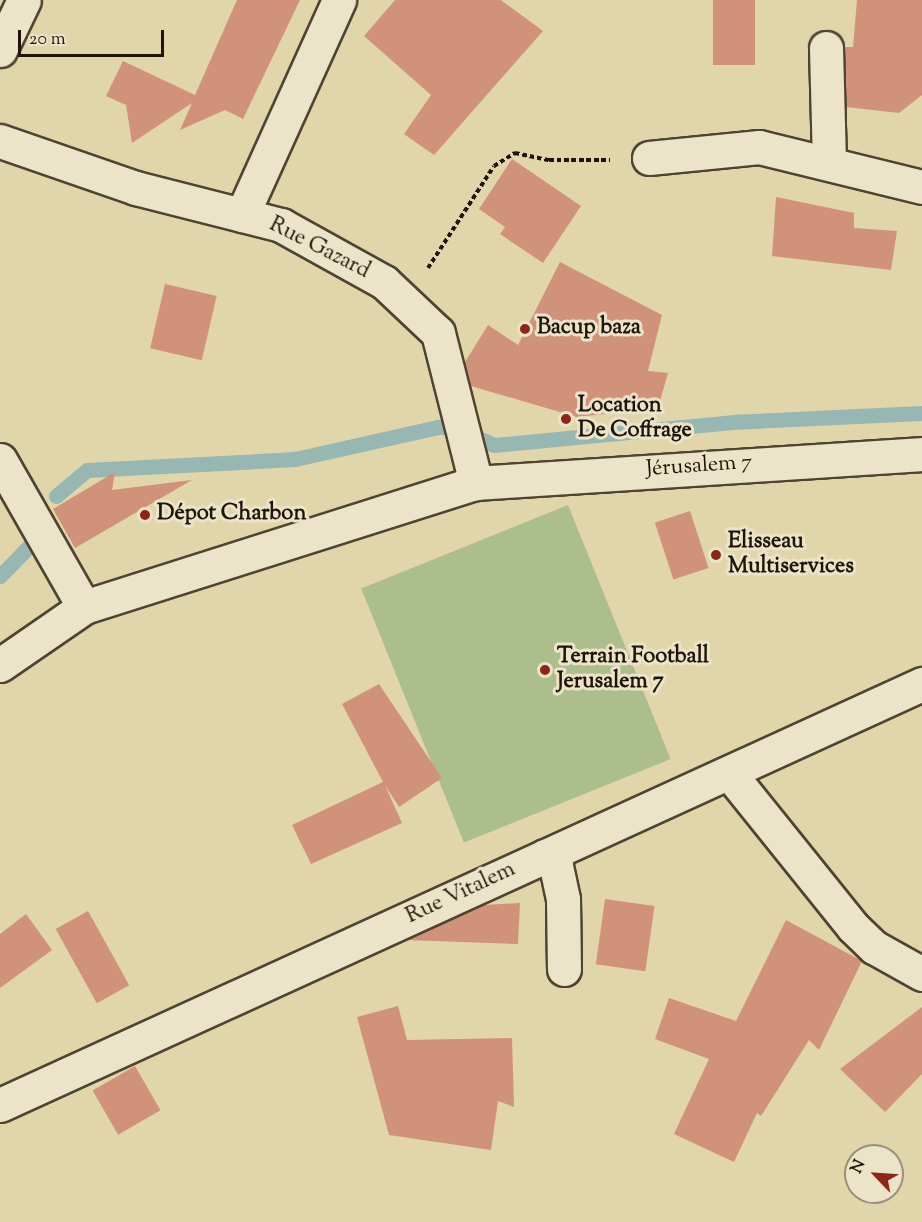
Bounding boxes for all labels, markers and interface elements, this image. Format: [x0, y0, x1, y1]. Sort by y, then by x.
scale bar [21, 18, 166, 56]
text: 20 m [29, 27, 66, 53]
street label: Rue Gazard [264, 212, 374, 286]
place label: Bacup baza [537, 316, 641, 342]
marker: Bacup baza [518, 322, 532, 336]
place label: Location De Coffrage [578, 393, 692, 445]
marker: Location De Coffrage [559, 412, 573, 426]
street label: Jérusalem 7 [645, 450, 753, 484]
place label: Dépot Charbon [157, 502, 306, 528]
marker: Dépot Charbon [138, 508, 152, 522]
place label: Elisseau Multiservices [728, 529, 854, 580]
marker: Elisseau Multiservices [709, 548, 723, 562]
place label: Terrain Football Jerusalem 7 [557, 644, 709, 696]
marker: Terrain Football Jerusalem 7 [538, 663, 552, 677]
street label: Rue Vitalem [402, 857, 520, 931]
north arrow [844, 1144, 904, 1204]
text: N [846, 1156, 872, 1178]

